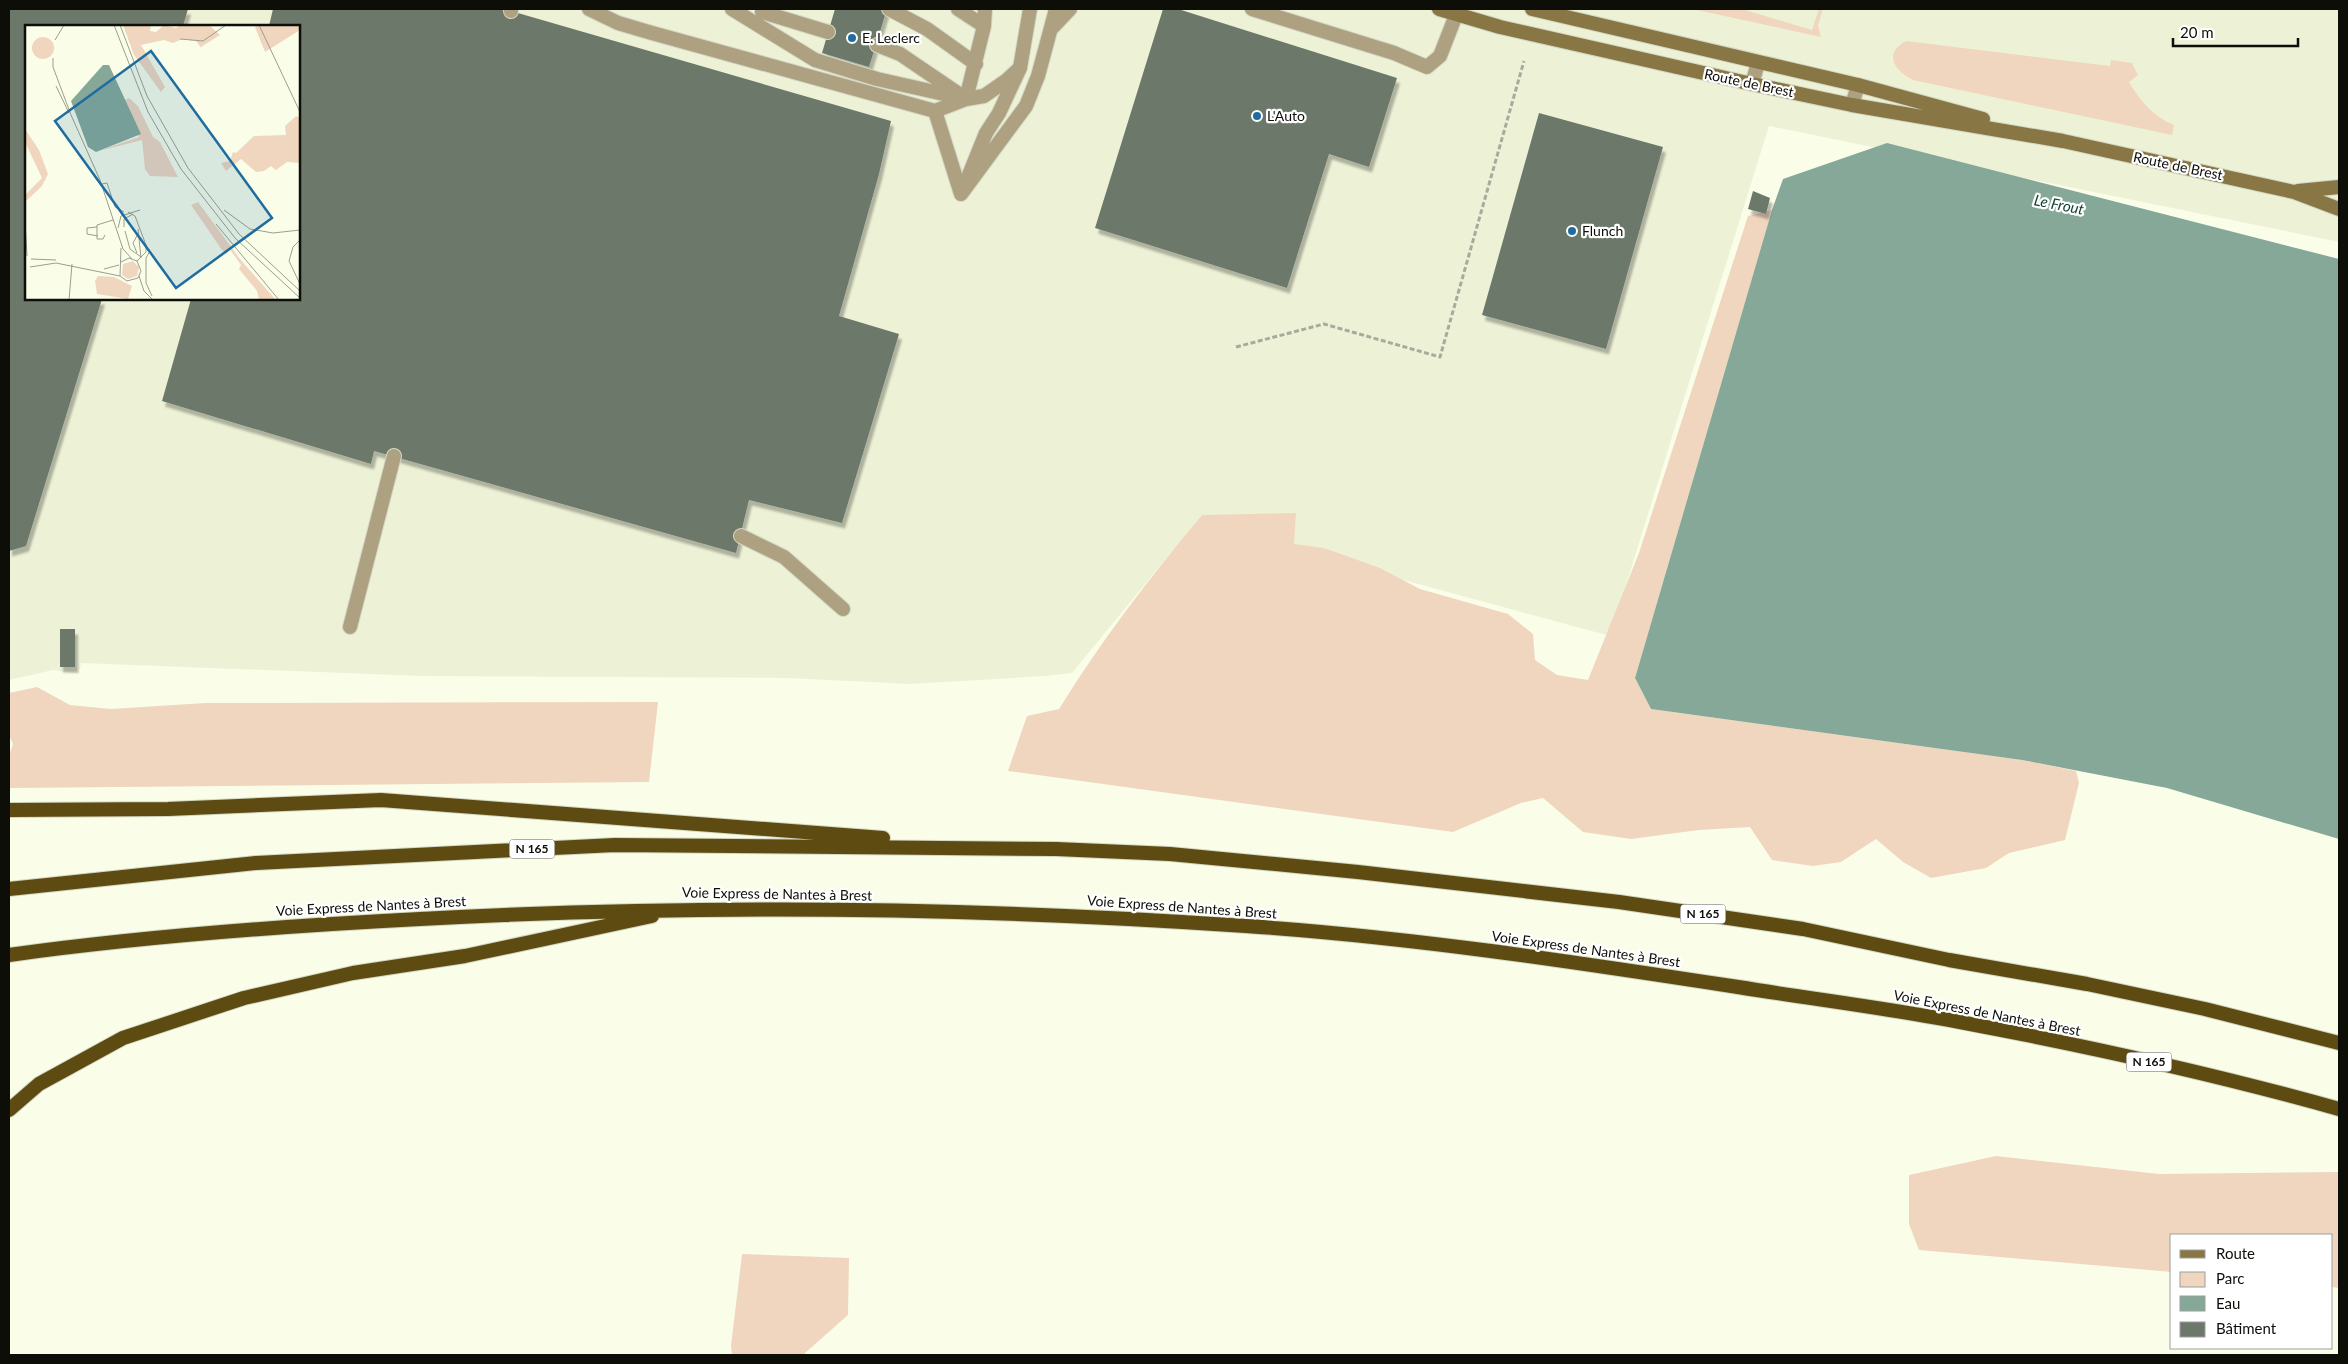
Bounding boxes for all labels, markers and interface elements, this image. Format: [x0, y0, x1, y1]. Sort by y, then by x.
scale bar [2173, 15, 2298, 47]
text: 20 m [2180, 23, 2214, 41]
inset map [25, 25, 300, 300]
place label: E. Leclerc [862, 29, 920, 46]
marker: E. Leclerc [846, 32, 858, 44]
street label: Route de Brest [1703, 65, 1795, 100]
place label: L'Auto [1267, 107, 1305, 124]
marker: L'Auto [1251, 110, 1263, 122]
street label: Route de Brest [2132, 148, 2224, 183]
water label: Le Frout [2033, 190, 2086, 218]
place label: Flunch [1582, 222, 1623, 239]
marker: Flunch [1566, 225, 1578, 237]
road number: N 165 [510, 840, 554, 859]
street label: Voie Express de Nantes à Brest [682, 883, 872, 904]
street label: Voie Express de Nantes à Brest [1087, 891, 1278, 922]
street label: Voie Express de Nantes à Brest [276, 892, 466, 919]
road number: N 165 [1680, 904, 1726, 924]
street label: Voie Express de Nantes à Brest [1491, 927, 1681, 970]
street label: Voie Express de Nantes à Brest [1892, 986, 2082, 1039]
road number: N 165 [2126, 1052, 2172, 1072]
legend [2170, 1234, 2333, 1349]
text: Route [2216, 1244, 2255, 1262]
text: Parc [2216, 1269, 2245, 1287]
text: Eau [2216, 1294, 2240, 1312]
text: Bâtiment [2216, 1319, 2277, 1337]

